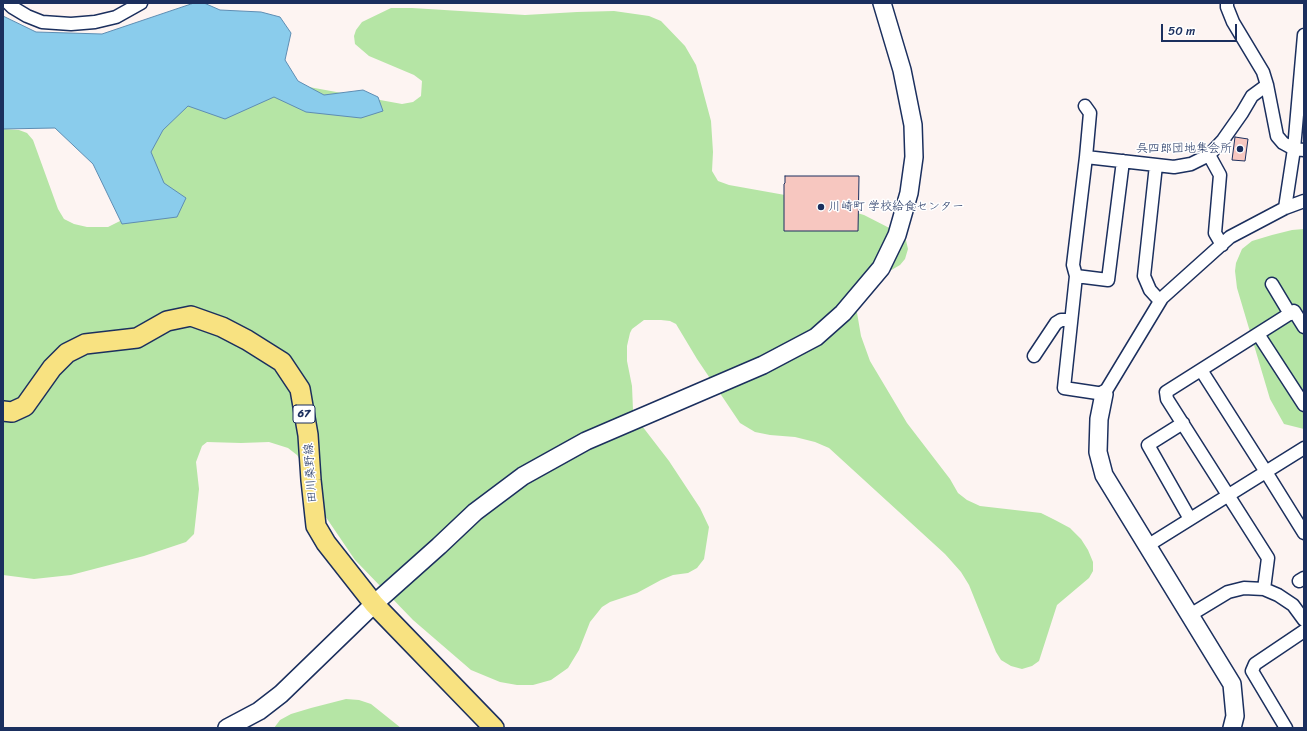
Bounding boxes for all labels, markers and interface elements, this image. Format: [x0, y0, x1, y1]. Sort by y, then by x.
scale bar [1163, 16, 1239, 42]
text: 50 m [1168, 20, 1195, 42]
place label: 呉四郎団地集会所 [1136, 142, 1232, 156]
marker: 呉四郎団地集会所 [1235, 144, 1245, 154]
place label: 川崎町 学校給食センター [829, 200, 964, 214]
marker: 川崎町 学校給食センター [816, 202, 826, 212]
road number: 67 [293, 405, 315, 423]
street label: 田川桑野線 [302, 443, 320, 503]

